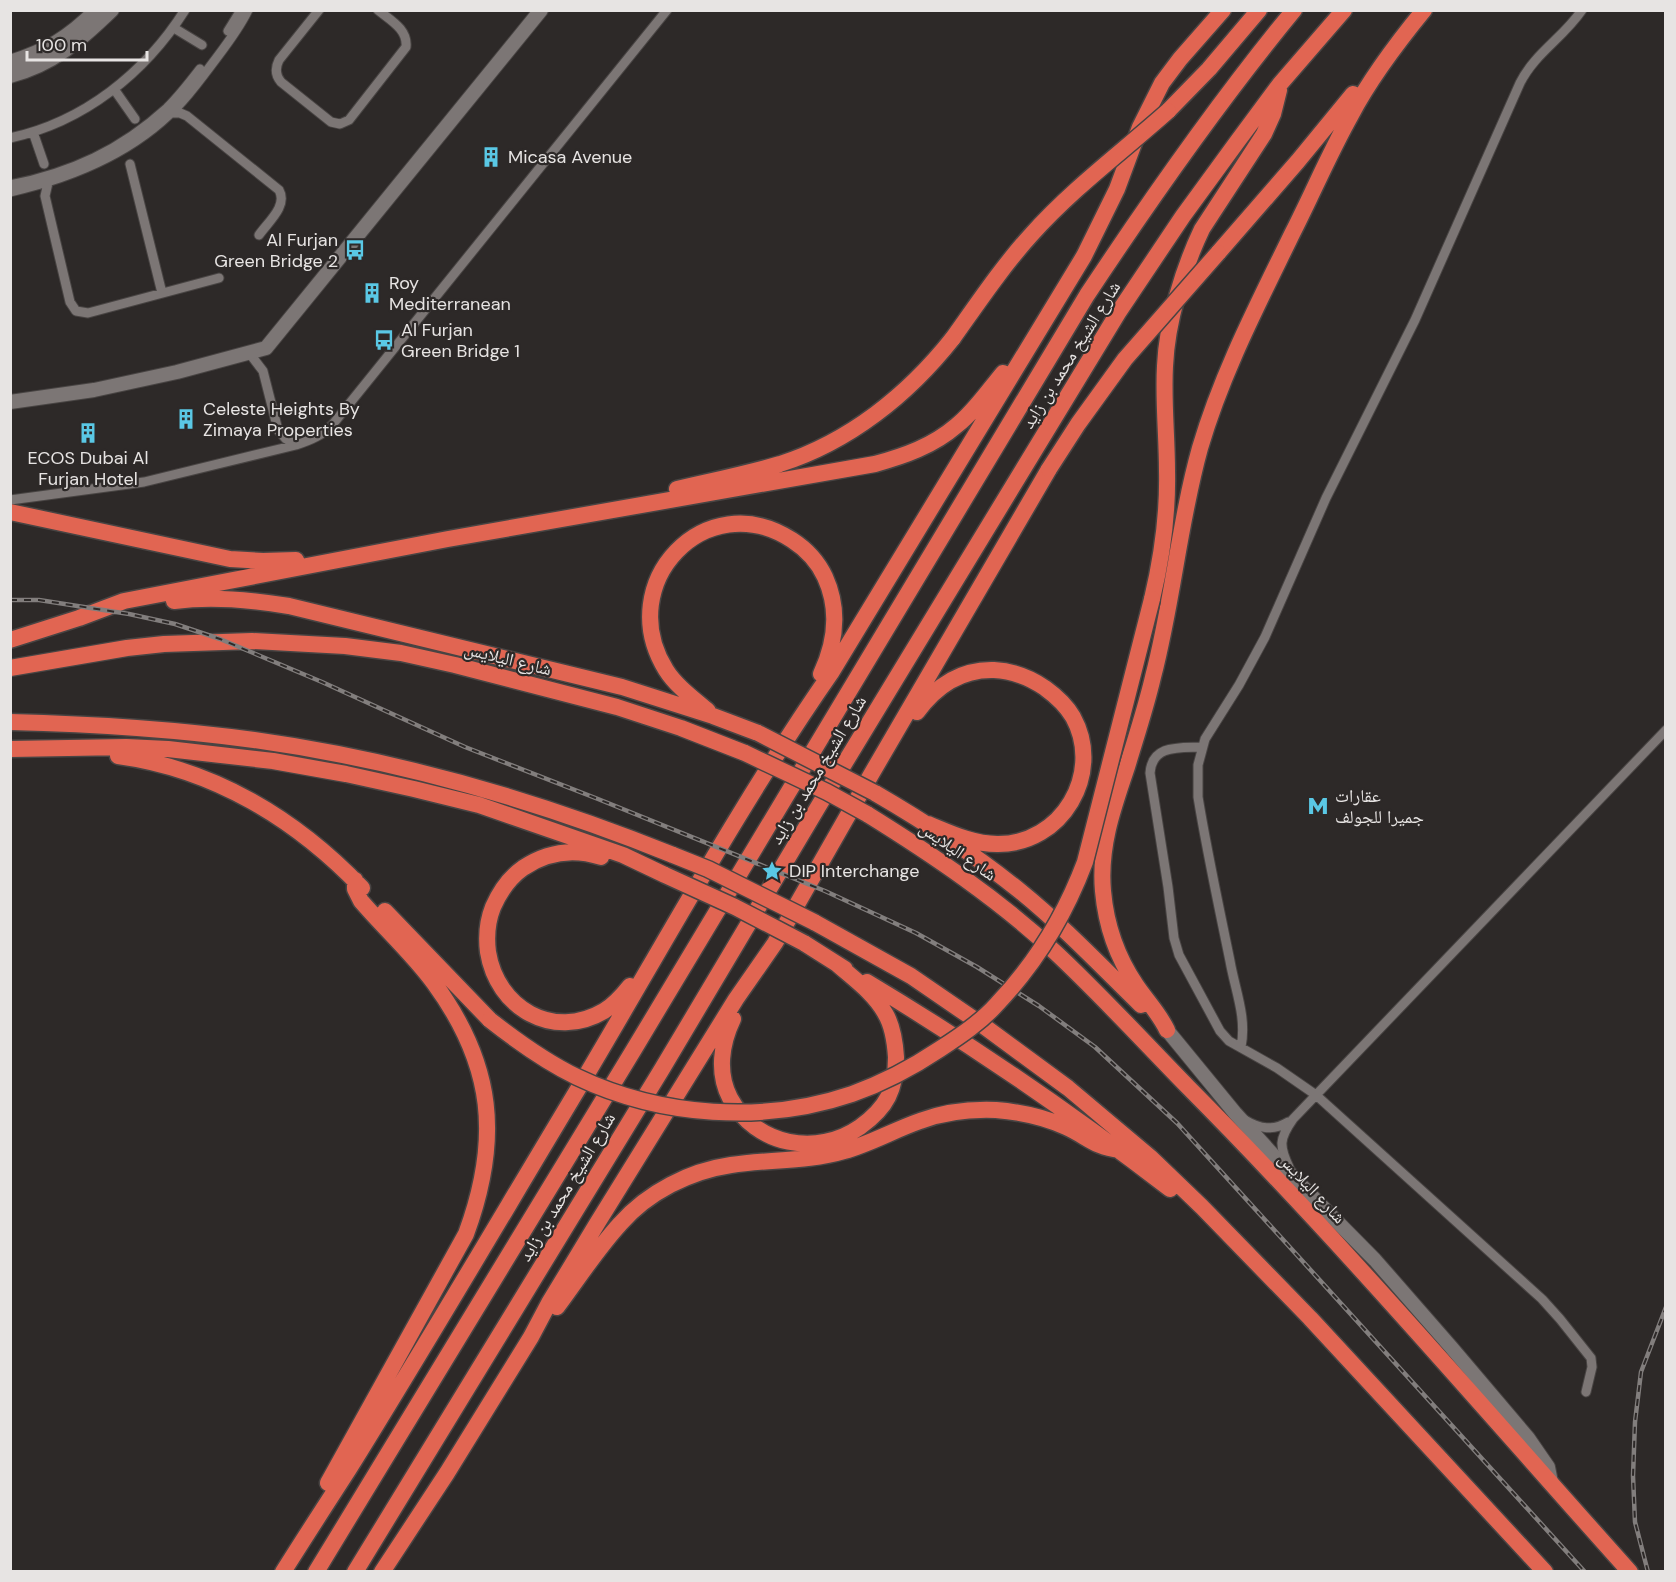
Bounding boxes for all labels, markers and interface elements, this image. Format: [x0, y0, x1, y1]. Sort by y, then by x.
scale bar [27, 24, 147, 62]
text: 100 m [36, 33, 87, 57]
building icon: Micasa Avenue [479, 145, 503, 169]
place label: Micasa Avenue [508, 145, 632, 169]
place label: Al Furjan Green Bridge 2 [214, 228, 338, 273]
bus stop icon: Al Furjan Green Bridge 2 [343, 238, 367, 262]
place label: Roy Mediterranean [389, 271, 511, 316]
street label: شارع الشيخ محمد بن زايد [1016, 277, 1126, 433]
building icon: Roy Mediterranean [360, 281, 384, 305]
place label: Al Furjan Green Bridge 1 [401, 318, 520, 363]
bus stop icon: Al Furjan Green Bridge 1 [372, 328, 396, 352]
place label: Celeste Heights By Zimaya Properties [203, 397, 360, 442]
building icon: Celeste Heights By Zimaya Properties [174, 407, 198, 431]
building icon: ECOS Dubai Al Furjan Hotel [76, 421, 100, 445]
place label: ECOS Dubai Al Furjan Hotel [27, 446, 149, 491]
street label: شارع اليلايس [462, 637, 554, 681]
street label: شارع الشيخ محمد بن زايد [764, 691, 872, 849]
place label: عقارات جميرا للجولف [1335, 784, 1424, 829]
metro station icon: عقارات جميرا للجولف [1306, 794, 1330, 818]
street label: شارع اليلايس [915, 816, 1001, 886]
place icon: DIP Interchange [760, 859, 784, 883]
place label: DIP Interchange [789, 859, 919, 883]
street label: شارع الشيخ محمد بن زايد [513, 1108, 621, 1266]
street label: شارع اليلايس [1273, 1147, 1351, 1229]

